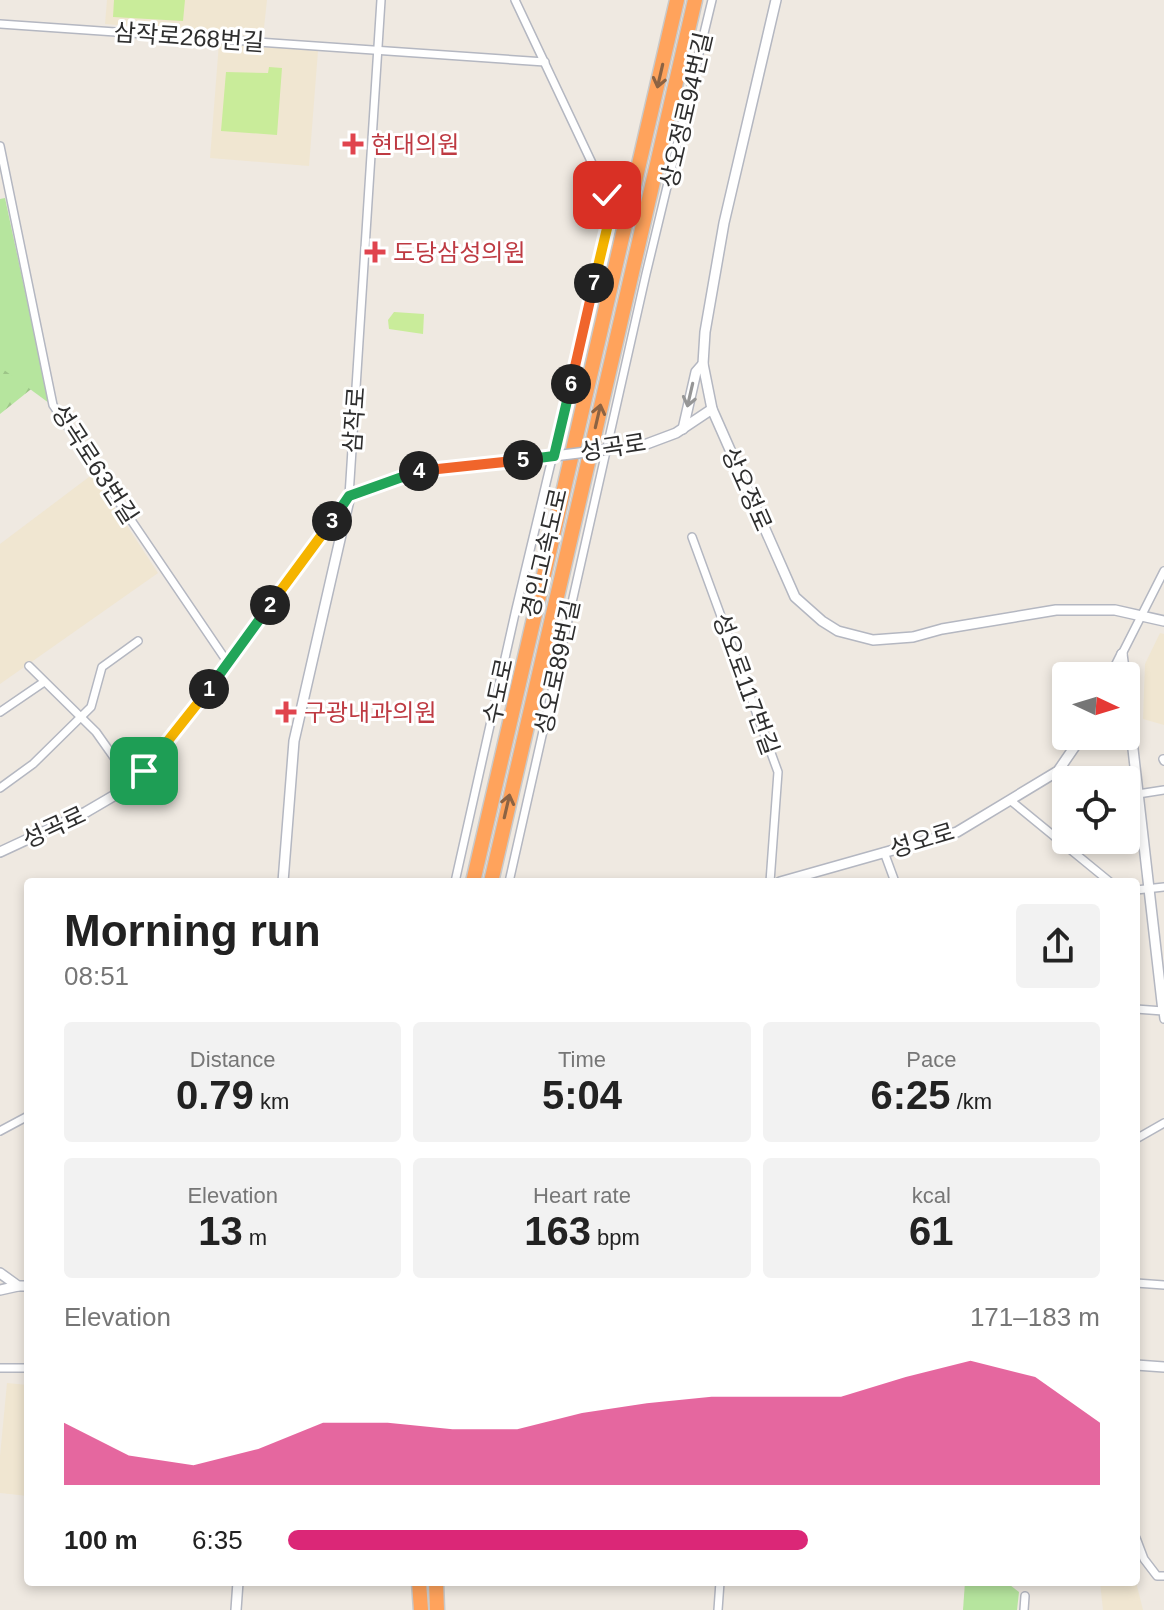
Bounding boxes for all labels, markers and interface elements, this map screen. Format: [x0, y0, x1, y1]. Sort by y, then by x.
street label: 삼작로268번길 [113, 18, 265, 56]
street label: 상오정로94번길 [655, 29, 717, 191]
one-way arrow [651, 63, 666, 88]
place label: 현대의원 [371, 131, 459, 158]
marker: 현대의원 [342, 133, 364, 155]
pin [573, 161, 641, 229]
icon: check [585, 173, 629, 217]
place label: 도당삼성의원 [393, 239, 525, 266]
marker: 도당삼성의원 [364, 241, 386, 263]
pin: 7 [574, 263, 614, 303]
text: 7 [588, 270, 600, 295]
pin: 6 [551, 364, 591, 404]
text: 6 [565, 371, 577, 396]
one-way arrow [682, 382, 697, 407]
street label: 삼작로 [338, 386, 370, 454]
street label: 성곡로63번길 [46, 399, 144, 529]
one-way arrow [591, 404, 606, 430]
street label: 성곡로 [578, 428, 648, 466]
pin: 5 [503, 440, 543, 480]
street label: 상오정로 [717, 443, 777, 535]
text: 5 [517, 447, 529, 472]
pin: 4 [399, 451, 439, 491]
text: 4 [413, 458, 425, 483]
street label: 경인고속도로 [516, 485, 572, 621]
pin: 3 [312, 501, 352, 541]
text: 3 [326, 508, 338, 533]
pin: 2 [250, 585, 290, 625]
text: 2 [264, 592, 276, 617]
street label: 성오로89번길 [530, 597, 584, 737]
street label: 성오로117번길 [708, 610, 784, 758]
street label: 수도로 [478, 656, 518, 726]
north arrow [1052, 662, 1140, 750]
map controls [1052, 662, 1140, 854]
pin: 1 [189, 669, 229, 709]
text: 1 [203, 676, 215, 701]
place label: 구광내과의원 [304, 699, 436, 726]
marker: 구광내과의원 [275, 701, 297, 723]
pin [110, 737, 178, 805]
icon: arrive [122, 749, 166, 793]
button: locate [1052, 766, 1140, 854]
one-way arrow [500, 793, 515, 819]
street label: 성곡로 [18, 801, 90, 853]
street label: 성오로 [886, 817, 958, 863]
button: share [1016, 904, 1100, 988]
text: Morning run [64, 906, 321, 955]
text: 08:51 [64, 961, 129, 991]
text: Distance [190, 1047, 275, 1072]
text: Time [558, 1047, 606, 1072]
text: Pace [906, 1047, 956, 1072]
text: 0.79 [176, 1073, 254, 1117]
text: 5:04 [542, 1073, 622, 1117]
text: 6:25 [871, 1073, 951, 1117]
text: km [254, 1089, 289, 1114]
text: /km [951, 1089, 992, 1114]
text: Elevation [187, 1183, 278, 1208]
text: Heart rate [533, 1183, 631, 1208]
text: kcal [912, 1183, 951, 1208]
text: 13 [198, 1209, 243, 1253]
text: 163 [524, 1209, 591, 1253]
text: 61 [909, 1209, 954, 1253]
text: m [243, 1225, 267, 1250]
text: bpm [591, 1225, 640, 1250]
text: Elevation [64, 1302, 171, 1332]
text: 171–183 m [970, 1302, 1100, 1332]
text: 100 m [64, 1525, 138, 1555]
text: 6:35 [192, 1525, 243, 1555]

